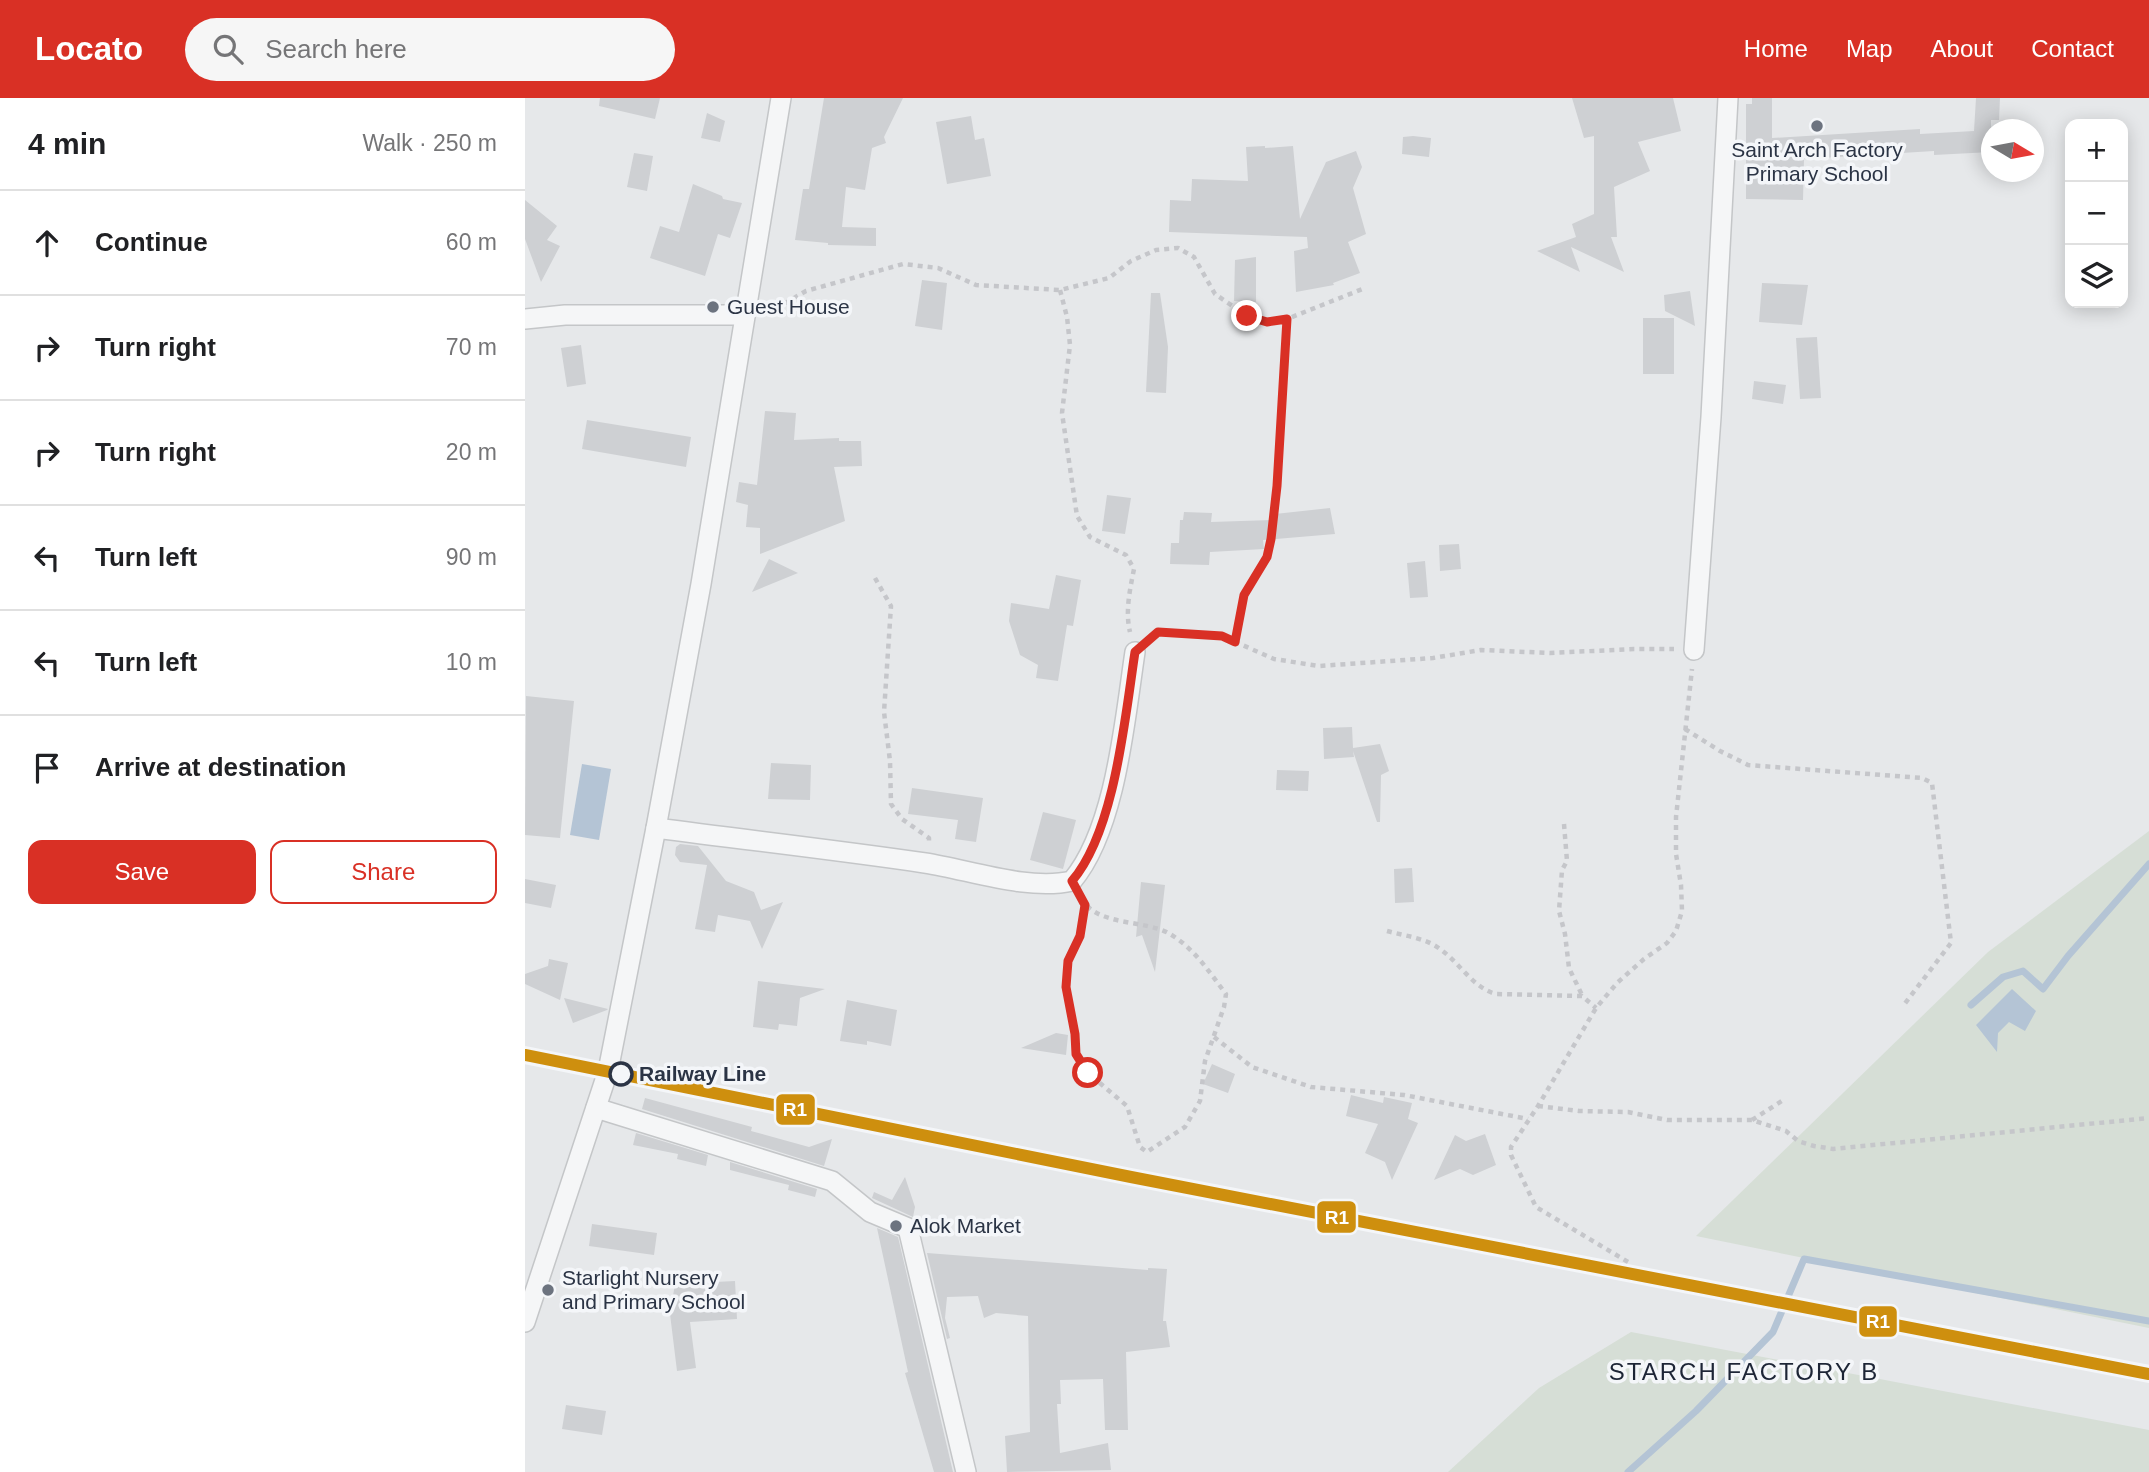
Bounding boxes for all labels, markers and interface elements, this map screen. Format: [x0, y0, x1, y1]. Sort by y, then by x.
search box [185, 18, 675, 81]
text: Locato [35, 30, 143, 67]
icon: search [209, 30, 247, 68]
text: Search here [265, 34, 407, 64]
text: Home [1744, 35, 1808, 62]
text: Map [1846, 35, 1893, 62]
text: About [1931, 35, 1993, 62]
text: Contact [2031, 35, 2114, 62]
marker: Saint Arch Factory Primary School [1809, 118, 1825, 134]
north arrow [1981, 119, 2044, 182]
map controls [2065, 119, 2128, 308]
button: + [2065, 119, 2128, 182]
text: 4 min [28, 127, 106, 160]
text: Walk · 250 m [362, 130, 497, 156]
place label: Saint Arch Factory Primary School [1731, 138, 1903, 185]
button: − [2065, 182, 2128, 245]
icon: ahead [28, 224, 66, 262]
text: Continue [95, 227, 208, 257]
text: 60 m [446, 229, 497, 255]
button: layers [2065, 245, 2128, 308]
place label: Guest House [727, 295, 850, 318]
marker: Guest House [705, 299, 721, 315]
route end [1231, 300, 1262, 331]
icon: right [28, 329, 66, 367]
text: Turn right [95, 332, 216, 362]
text: 70 m [446, 334, 497, 360]
icon: right [28, 434, 66, 472]
text: Turn right [95, 437, 216, 467]
text: 20 m [446, 439, 497, 465]
icon: left [28, 539, 66, 577]
text: Turn left [95, 542, 197, 572]
text: 90 m [446, 544, 497, 570]
icon: left [28, 644, 66, 682]
text: Turn left [95, 647, 197, 677]
text: 10 m [446, 649, 497, 675]
icon: arrive [28, 749, 66, 787]
text: Arrive at destination [95, 752, 346, 782]
button: Save [28, 840, 256, 904]
button: Share [270, 840, 497, 904]
route start [1072, 1057, 1103, 1088]
marker: Railway Line [609, 1062, 633, 1086]
place label: Railway Line [639, 1062, 766, 1085]
line badge: R1 [775, 1093, 816, 1126]
text: R1 [783, 1099, 808, 1120]
line badge: R1 [1316, 1200, 1357, 1234]
text: R1 [1325, 1207, 1350, 1228]
place label: Alok Market [910, 1214, 1021, 1237]
marker: Alok Market [888, 1218, 904, 1234]
place label: Starlight Nursery and Primary School [562, 1266, 745, 1313]
marker: Starlight Nursery and Primary School [540, 1282, 556, 1298]
line badge: R1 [1858, 1305, 1898, 1338]
text: R1 [1866, 1311, 1891, 1332]
district label: STARCH FACTORY B [1609, 1358, 1879, 1385]

